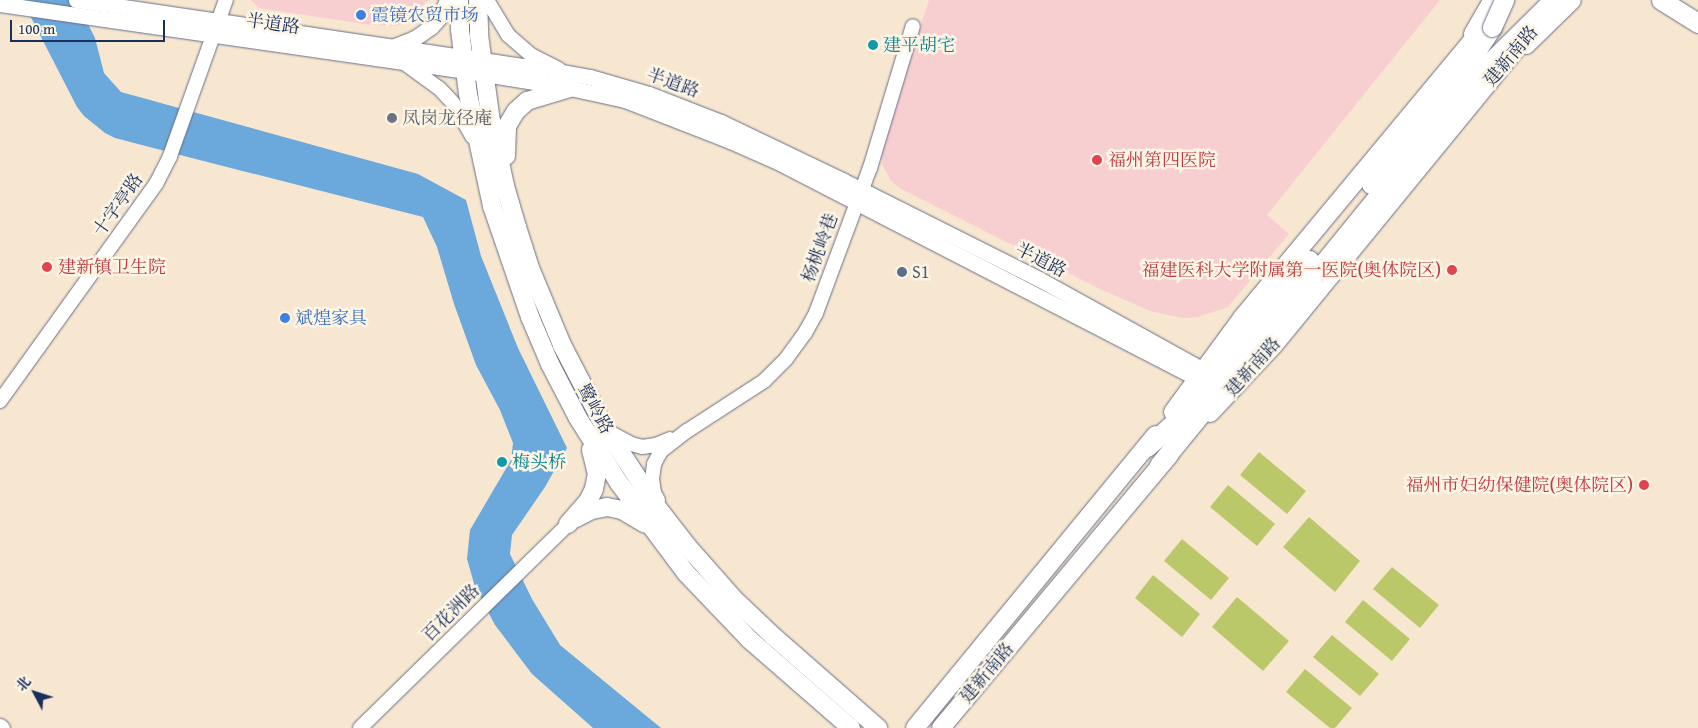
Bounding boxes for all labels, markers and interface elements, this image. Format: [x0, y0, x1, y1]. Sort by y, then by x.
place label: 霞镜农贸市场 [371, 4, 479, 26]
marker: 霞镜农贸市场 [355, 9, 367, 21]
scale bar [12, 10, 168, 42]
street label: 半道路 [245, 10, 301, 38]
text: 100 m [18, 18, 55, 39]
street label: 建新南路 [1480, 21, 1542, 91]
place label: 建平胡宅 [883, 34, 955, 56]
marker: 建平胡宅 [867, 39, 879, 51]
street label: 半道路 [644, 64, 702, 102]
place label: 凤岗龙径庵 [402, 107, 492, 129]
marker: 凤岗龙径庵 [386, 112, 398, 124]
place label: 福州第四医院 [1108, 149, 1216, 171]
marker: 福州第四医院 [1090, 153, 1104, 167]
street label: 十字亭路 [89, 169, 147, 241]
street label: 杨桃岭巷 [798, 210, 842, 286]
street label: 半道路 [1012, 238, 1070, 282]
place label: 建新镇卫生院 [58, 256, 166, 278]
place label: 福建医科大学附属第一医院(奥体院区) [1141, 259, 1441, 281]
marker: 建新镇卫生院 [40, 260, 54, 274]
place label: S1 [912, 261, 929, 283]
marker: 福建医科大学附属第一医院(奥体院区) [1445, 263, 1459, 277]
marker: S1 [896, 266, 908, 278]
place label: 斌煌家具 [295, 307, 367, 329]
marker: 斌煌家具 [279, 312, 291, 324]
street label: 建新南路 [1221, 333, 1285, 401]
street label: 鹭岭路 [572, 380, 618, 438]
place label: 梅头桥 [512, 451, 566, 473]
marker: 梅头桥 [496, 456, 508, 468]
place label: 福州市妇幼保健院(奥体院区) [1405, 474, 1633, 496]
marker: 福州市妇幼保健院(奥体院区) [1637, 478, 1651, 492]
street label: 百花洲路 [418, 580, 484, 646]
street label: 建新南路 [956, 638, 1018, 708]
north arrow [10, 668, 60, 718]
text: 北 [11, 672, 36, 695]

